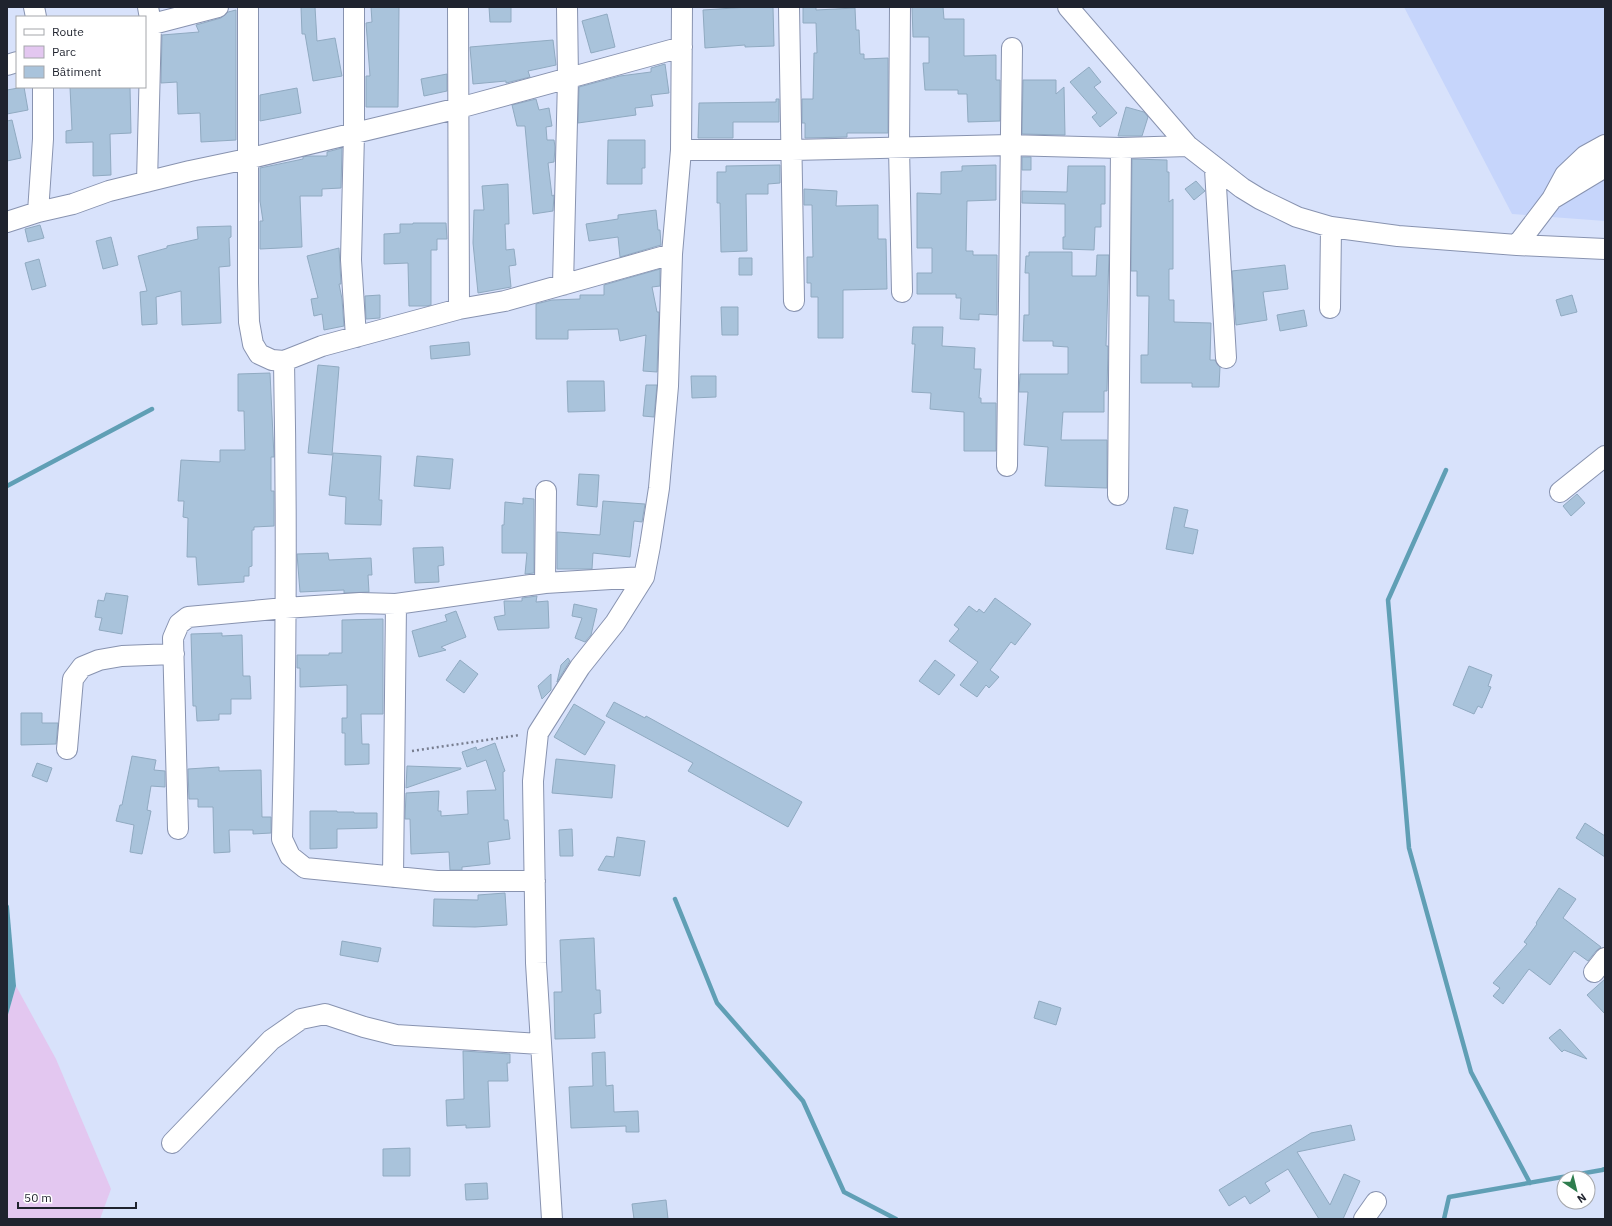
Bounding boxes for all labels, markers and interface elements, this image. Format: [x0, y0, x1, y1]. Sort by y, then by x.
legend [16, 16, 146, 88]
text: Route [52, 24, 84, 39]
text: Parc [52, 44, 76, 59]
text: Bâtiment [52, 64, 102, 79]
north arrow [1556, 1170, 1596, 1210]
scale bar [18, 1184, 136, 1210]
text: 50 m [24, 1190, 52, 1205]
text: N [1574, 1190, 1589, 1206]

